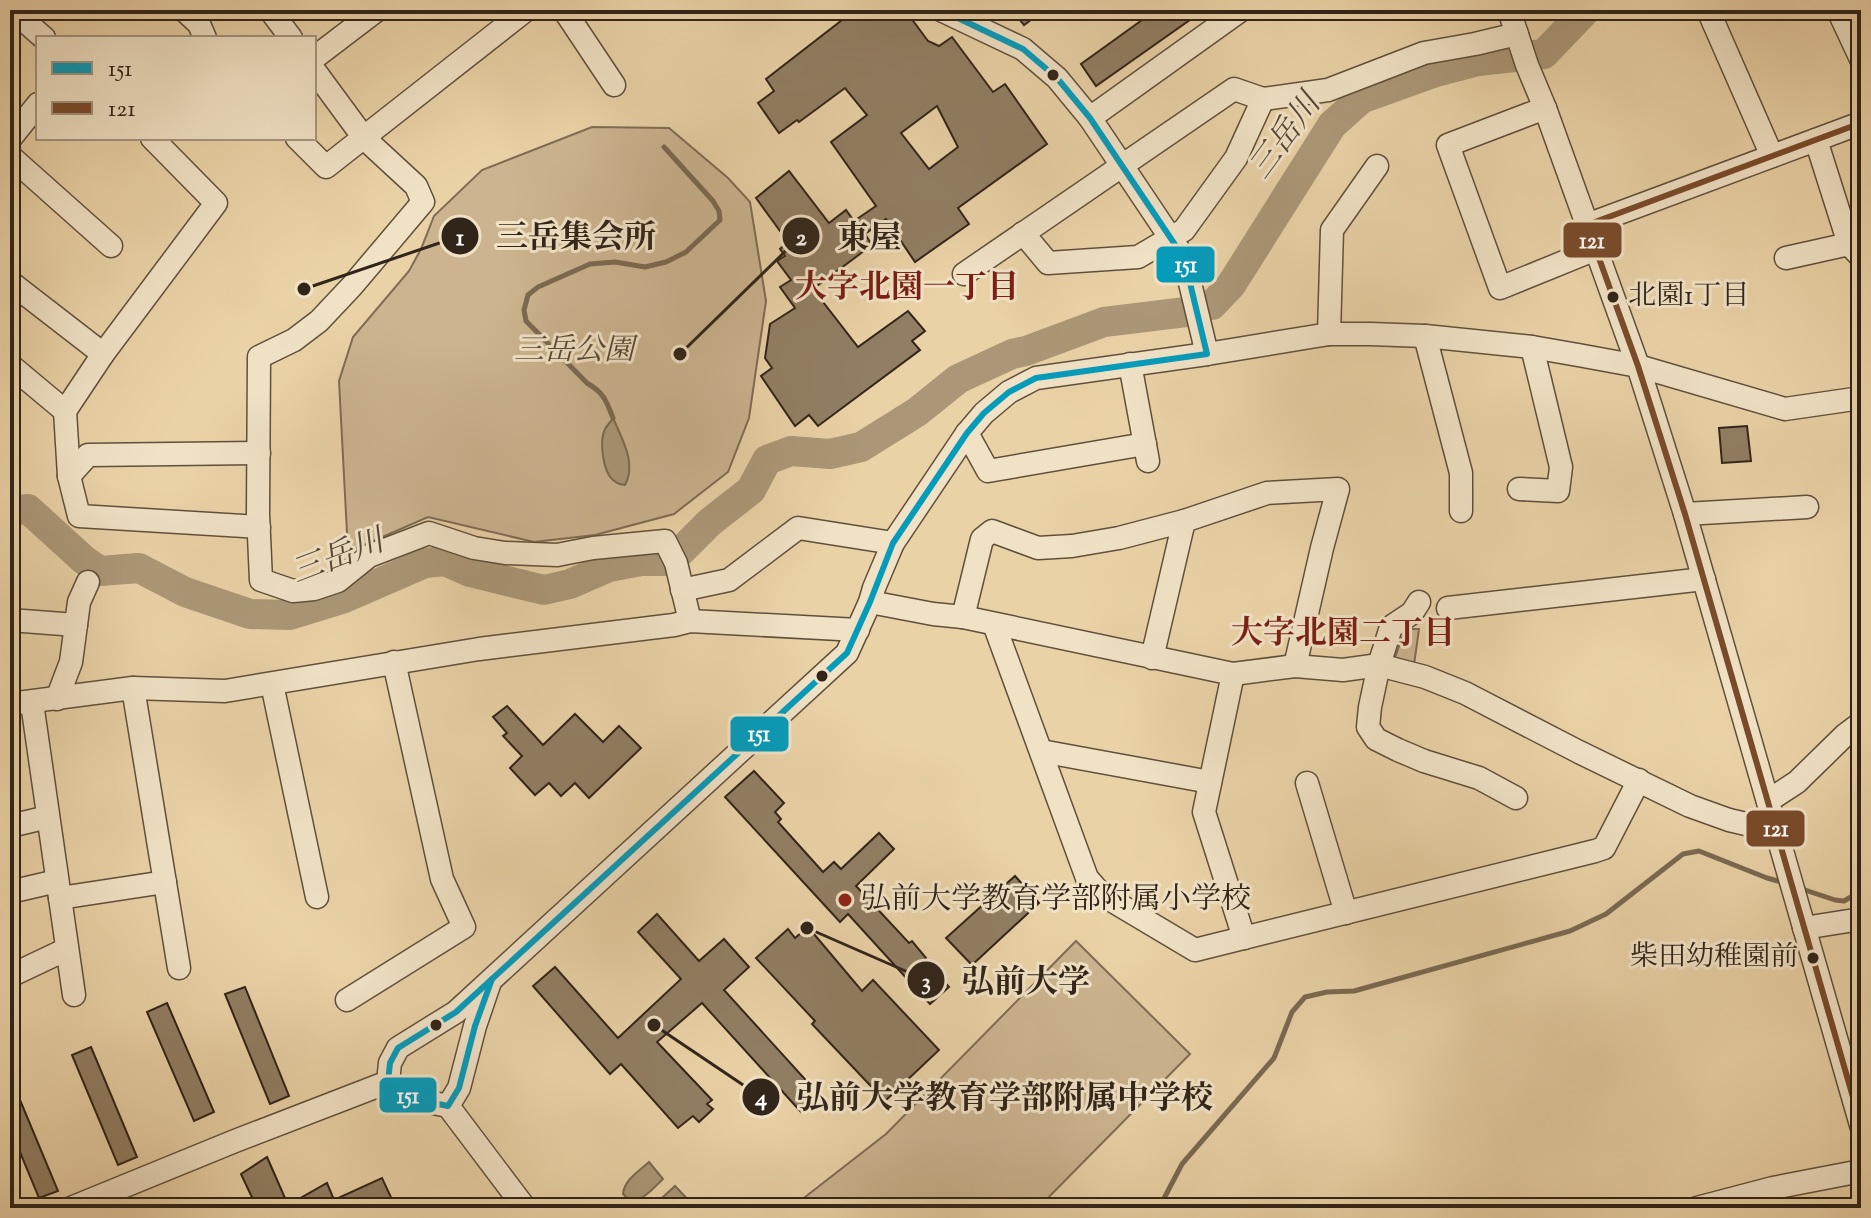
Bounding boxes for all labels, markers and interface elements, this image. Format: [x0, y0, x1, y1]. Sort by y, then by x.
legend [36, 36, 316, 140]
text: 151 [108, 53, 133, 87]
unlabelled marker [1045, 67, 1061, 83]
water label: 三岳川 [1239, 82, 1335, 189]
text: 121 [108, 93, 136, 127]
callout: 三岳集会所 [440, 208, 672, 264]
callout: 東屋 [781, 208, 917, 264]
text: 三岳集会所 [496, 216, 656, 262]
text: 東屋 [837, 217, 901, 263]
line badge: 121 [1562, 221, 1623, 259]
text: 1 [456, 222, 465, 256]
text: 2 [795, 222, 807, 256]
text: 121 [1579, 227, 1605, 259]
line badge: 151 [1155, 245, 1216, 284]
text: 151 [1175, 251, 1198, 283]
district label: 大字北園一丁目 [795, 266, 1019, 312]
place label: 北園1丁目 [1628, 277, 1750, 317]
marker: 北園1丁目 [1605, 289, 1621, 305]
park label: 三岳公園 [514, 330, 639, 373]
water label: 三岳川 [285, 518, 394, 597]
district label: 大字北園二丁目 [1231, 612, 1455, 658]
unlabelled marker [814, 668, 830, 684]
line badge: 151 [729, 715, 790, 753]
text: 151 [748, 720, 771, 752]
line badge: 121 [1745, 809, 1806, 848]
text: 121 [1763, 815, 1789, 847]
place label: 弘前大学教育学部附属小学校 [861, 879, 1251, 922]
marker: 弘前大学教育学部附属小学校 [836, 891, 854, 909]
place label: 柴田幼稚園前 [1630, 938, 1798, 978]
marker: 柴田幼稚園前 [1805, 950, 1821, 966]
callout: 弘前大学 [906, 952, 1106, 1008]
text: 弘前大学 [962, 961, 1090, 1007]
text: 3 [921, 966, 931, 1000]
unlabelled marker [428, 1017, 444, 1033]
callout: 弘前大学教育学部附属中学校 [741, 1069, 1229, 1125]
line badge: 151 [378, 1076, 438, 1114]
text: 弘前大学教育学部附属中学校 [797, 1077, 1213, 1123]
text: 151 [397, 1082, 420, 1114]
text: 4 [754, 1082, 767, 1116]

